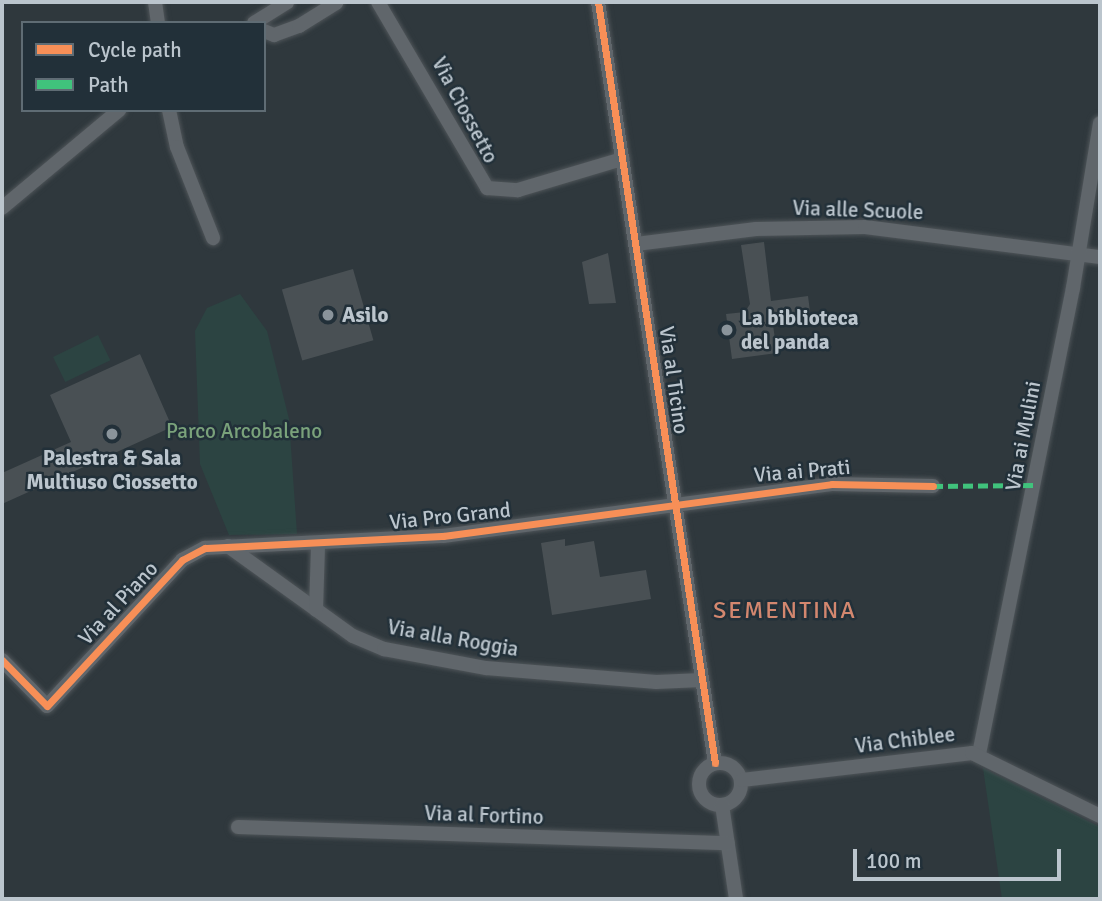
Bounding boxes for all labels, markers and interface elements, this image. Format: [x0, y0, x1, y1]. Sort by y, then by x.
legend [21, 21, 266, 112]
text: Cycle path [88, 37, 182, 63]
street label: Via Ciossetto [426, 53, 504, 167]
text: Path [88, 72, 129, 98]
street label: Via alle Scuole [792, 195, 924, 225]
place label: Asilo [342, 302, 388, 328]
place label: La biblioteca del panda [741, 305, 858, 355]
marker: Asilo [320, 307, 336, 323]
marker: La biblioteca del panda [719, 322, 735, 338]
street label: Via al Ticino [654, 324, 694, 436]
street label: Via ai Mulini [1000, 379, 1046, 493]
park label: Parco Arcobaleno [166, 418, 322, 444]
marker: Palestra & Sala Multiuso Ciossetto [104, 426, 120, 442]
place label: Palestra & Sala Multiuso Ciossetto [26, 445, 198, 495]
street label: Via ai Prati [753, 454, 851, 488]
street label: Via Pro Grand [388, 497, 512, 535]
street label: Via al Piano [73, 556, 163, 650]
district label: SEMENTINA [714, 597, 856, 625]
street label: Via alla Roggia [385, 614, 521, 662]
street label: Via Chiblee [853, 721, 957, 759]
street label: Via al Fortino [424, 800, 544, 830]
scale bar [857, 834, 1065, 878]
text: 100 m [866, 848, 921, 874]

